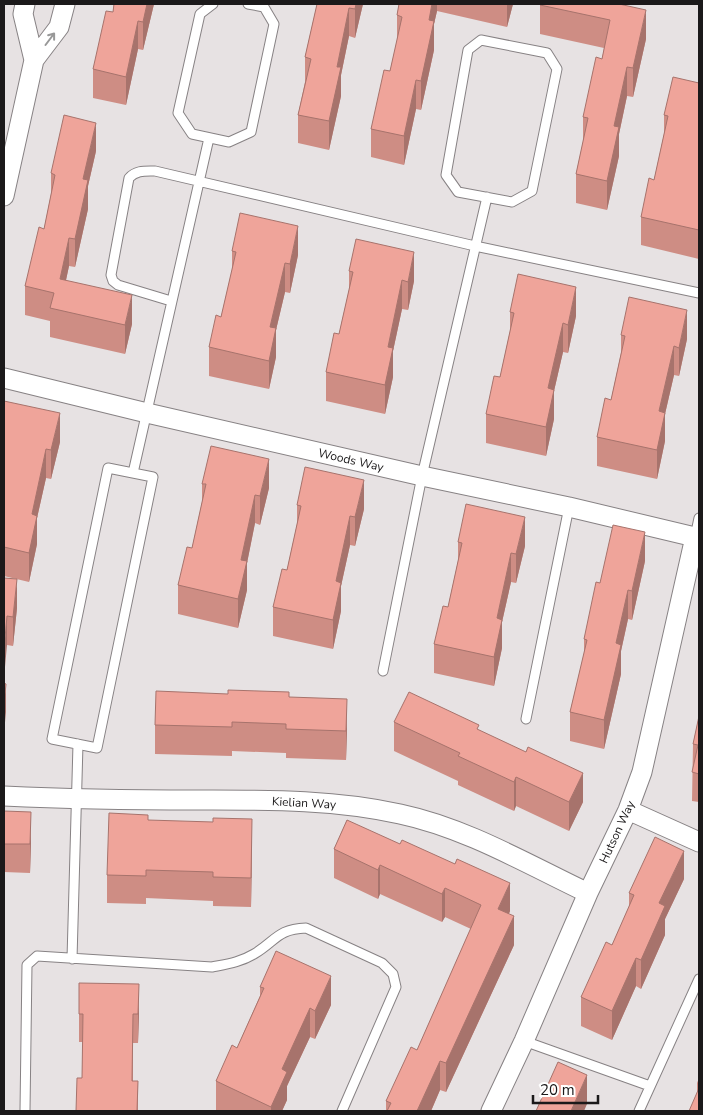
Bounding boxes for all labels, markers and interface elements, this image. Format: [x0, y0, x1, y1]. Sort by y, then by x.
one-way arrow [45, 32, 55, 46]
street label: Woods Way [317, 445, 386, 475]
street label: Kielian Way [271, 793, 337, 813]
street label: Hutson Way [596, 797, 639, 866]
scale bar [533, 1072, 598, 1104]
text: 20 m [540, 1080, 575, 1100]

